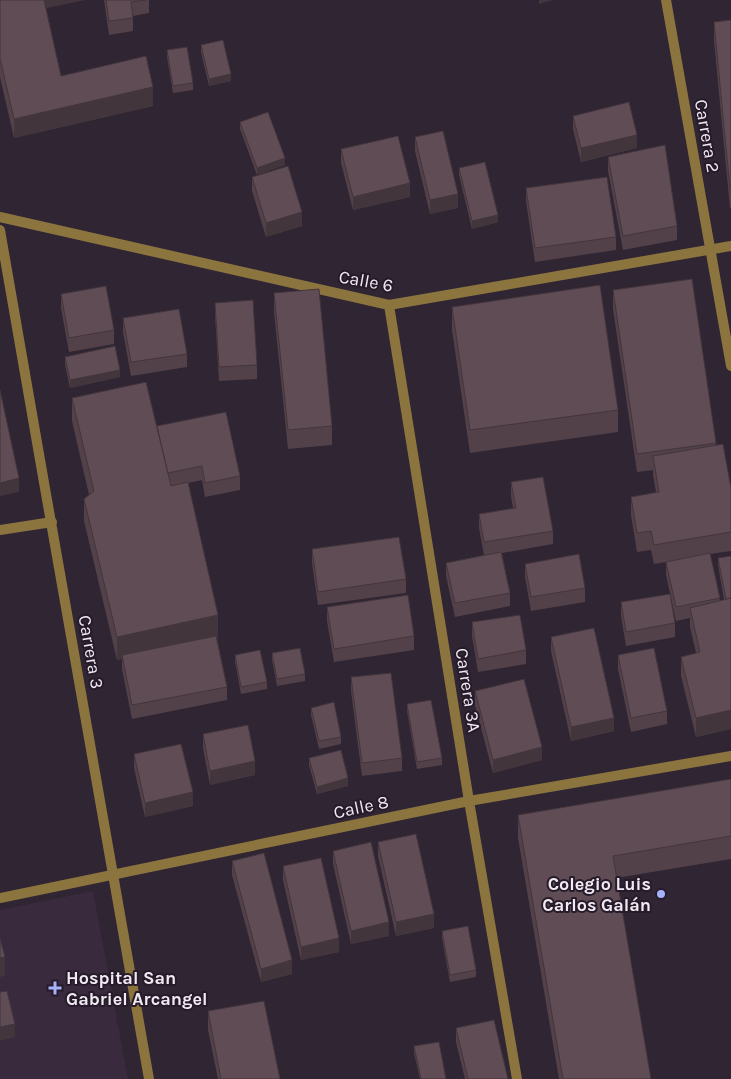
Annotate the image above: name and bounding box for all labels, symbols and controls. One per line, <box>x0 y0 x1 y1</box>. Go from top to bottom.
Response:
street label: Carrera 2 <box>690 97 724 175</box>
street label: Calle 6 <box>337 265 395 297</box>
street label: Carrera 3 <box>74 613 108 691</box>
street label: Carrera 3A <box>450 646 486 734</box>
street label: Calle 8 <box>332 790 390 824</box>
place label: Colegio Luis Carlos Galán <box>542 873 651 916</box>
marker: Colegio Luis Carlos Galán <box>655 888 667 900</box>
place label: Hospital San Gabriel Arcangel <box>66 967 207 1010</box>
marker: Hospital San Gabriel Arcangel <box>48 981 62 995</box>

